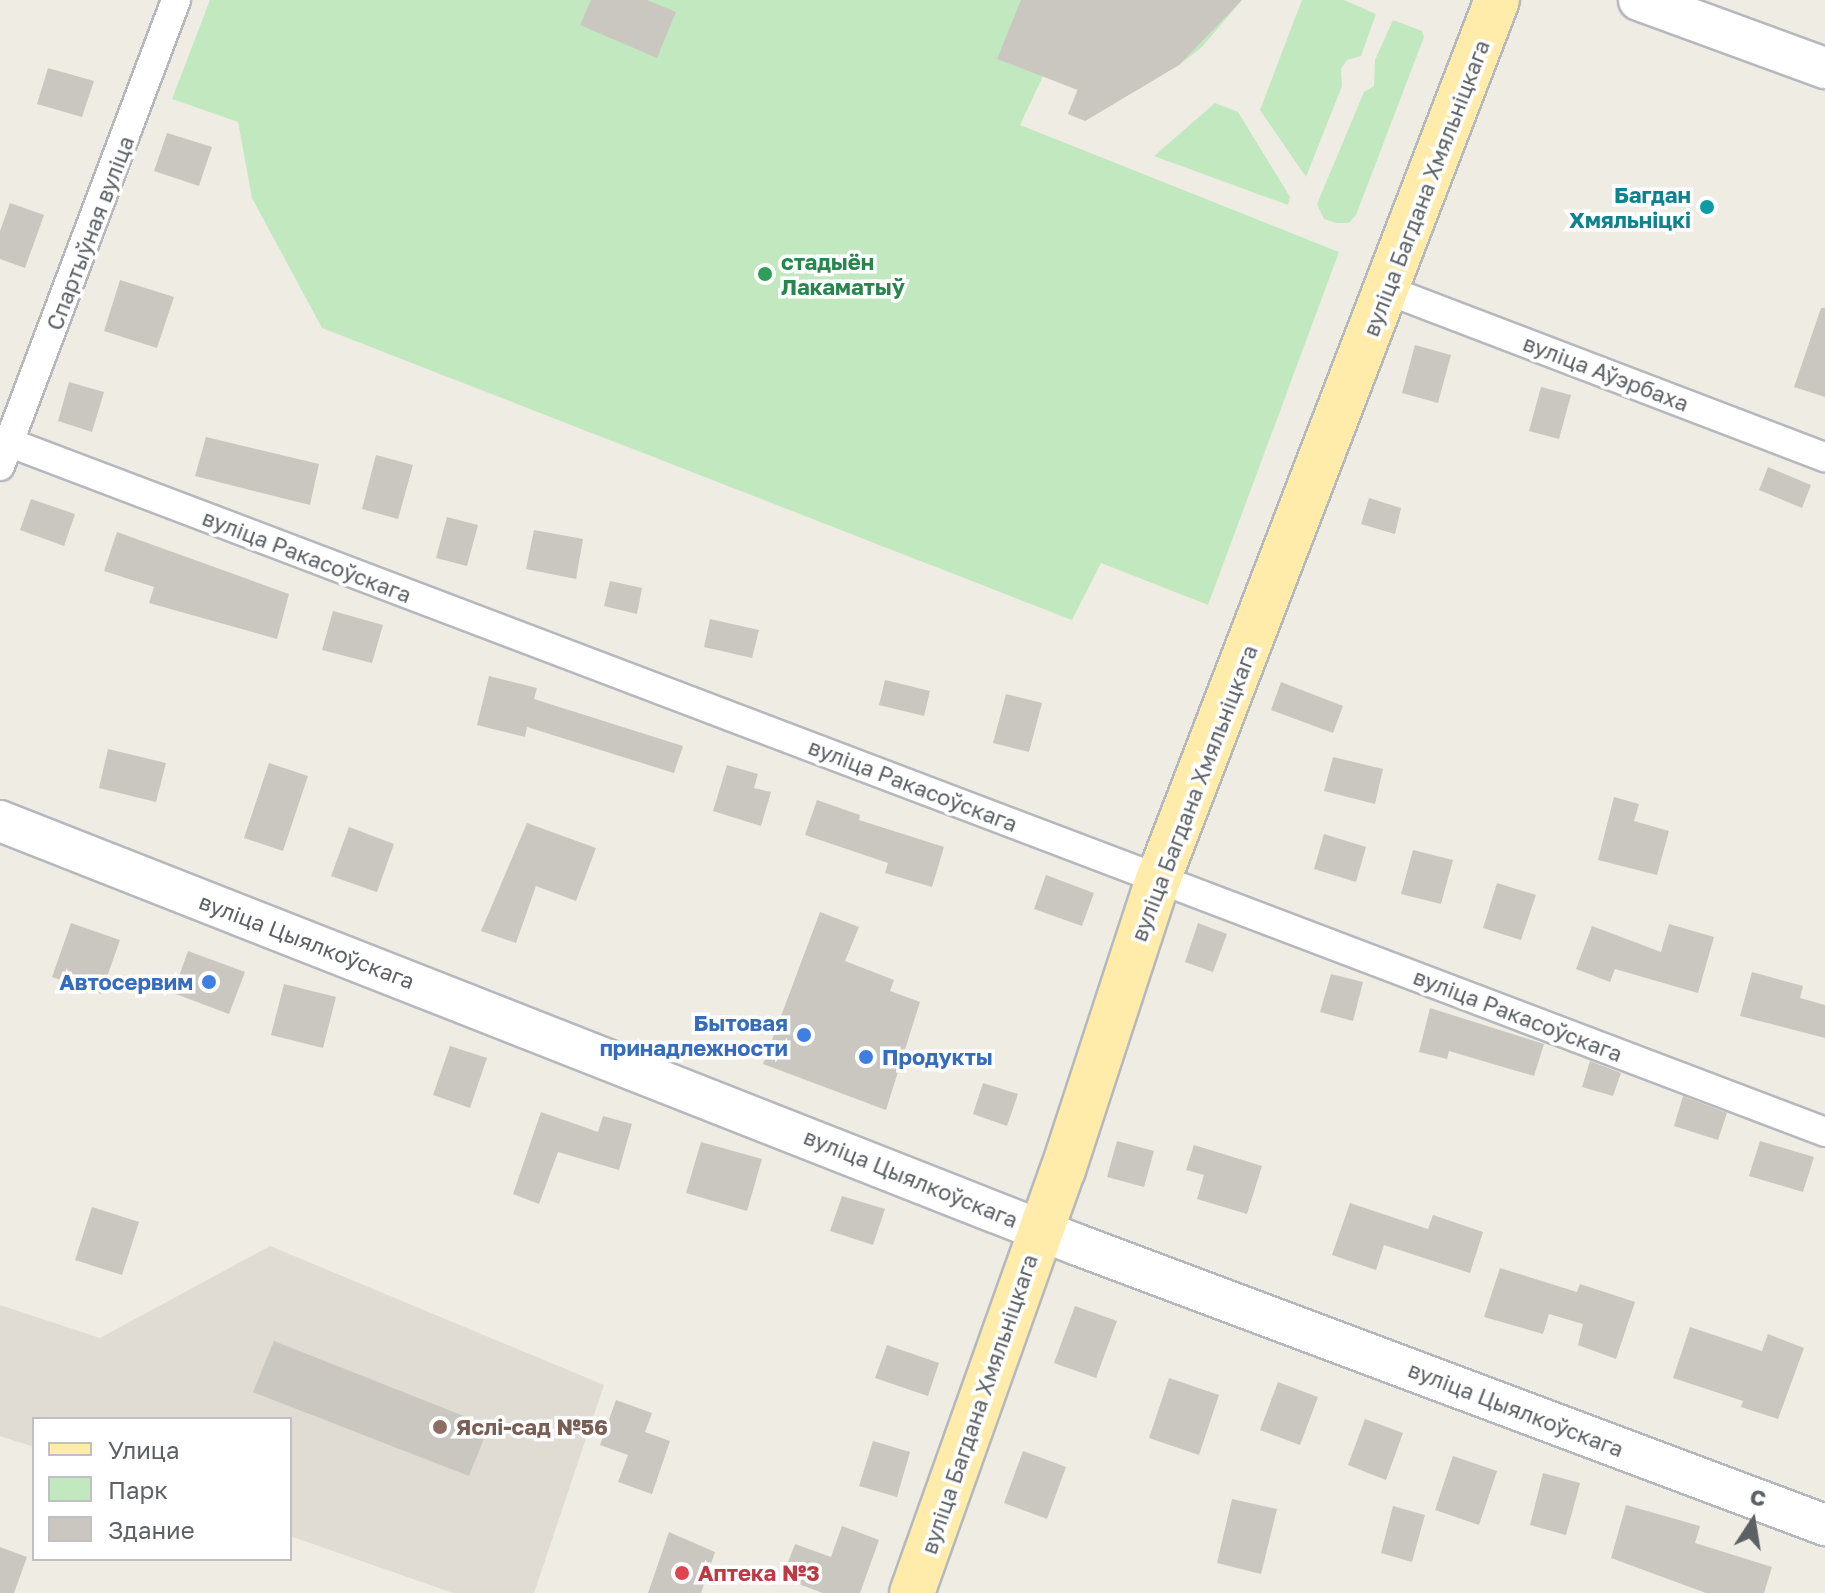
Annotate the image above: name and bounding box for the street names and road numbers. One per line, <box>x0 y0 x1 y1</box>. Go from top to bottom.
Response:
street label: вуліца Багдана Хмяльніцкага <box>1357 36 1495 340</box>
street label: Спартыўная вуліца <box>41 132 139 334</box>
street label: вуліца Аўэрбаха <box>1520 329 1692 417</box>
street label: вуліца Ракасоўскага <box>199 504 415 608</box>
street label: вуліца Багдана Хмяльніцкага <box>1125 641 1263 945</box>
street label: вуліца Ракасоўскага <box>805 733 1021 837</box>
street label: вуліца Цыялкоўскага <box>196 888 418 994</box>
street label: вуліца Ракасоўскага <box>1410 963 1626 1067</box>
street label: вуліца Цыялкоўскага <box>800 1123 1022 1233</box>
street label: вуліца Багдана Хмяльніцкага <box>915 1251 1043 1557</box>
street label: вуліца Цыялкоўскага <box>1405 1356 1627 1462</box>

